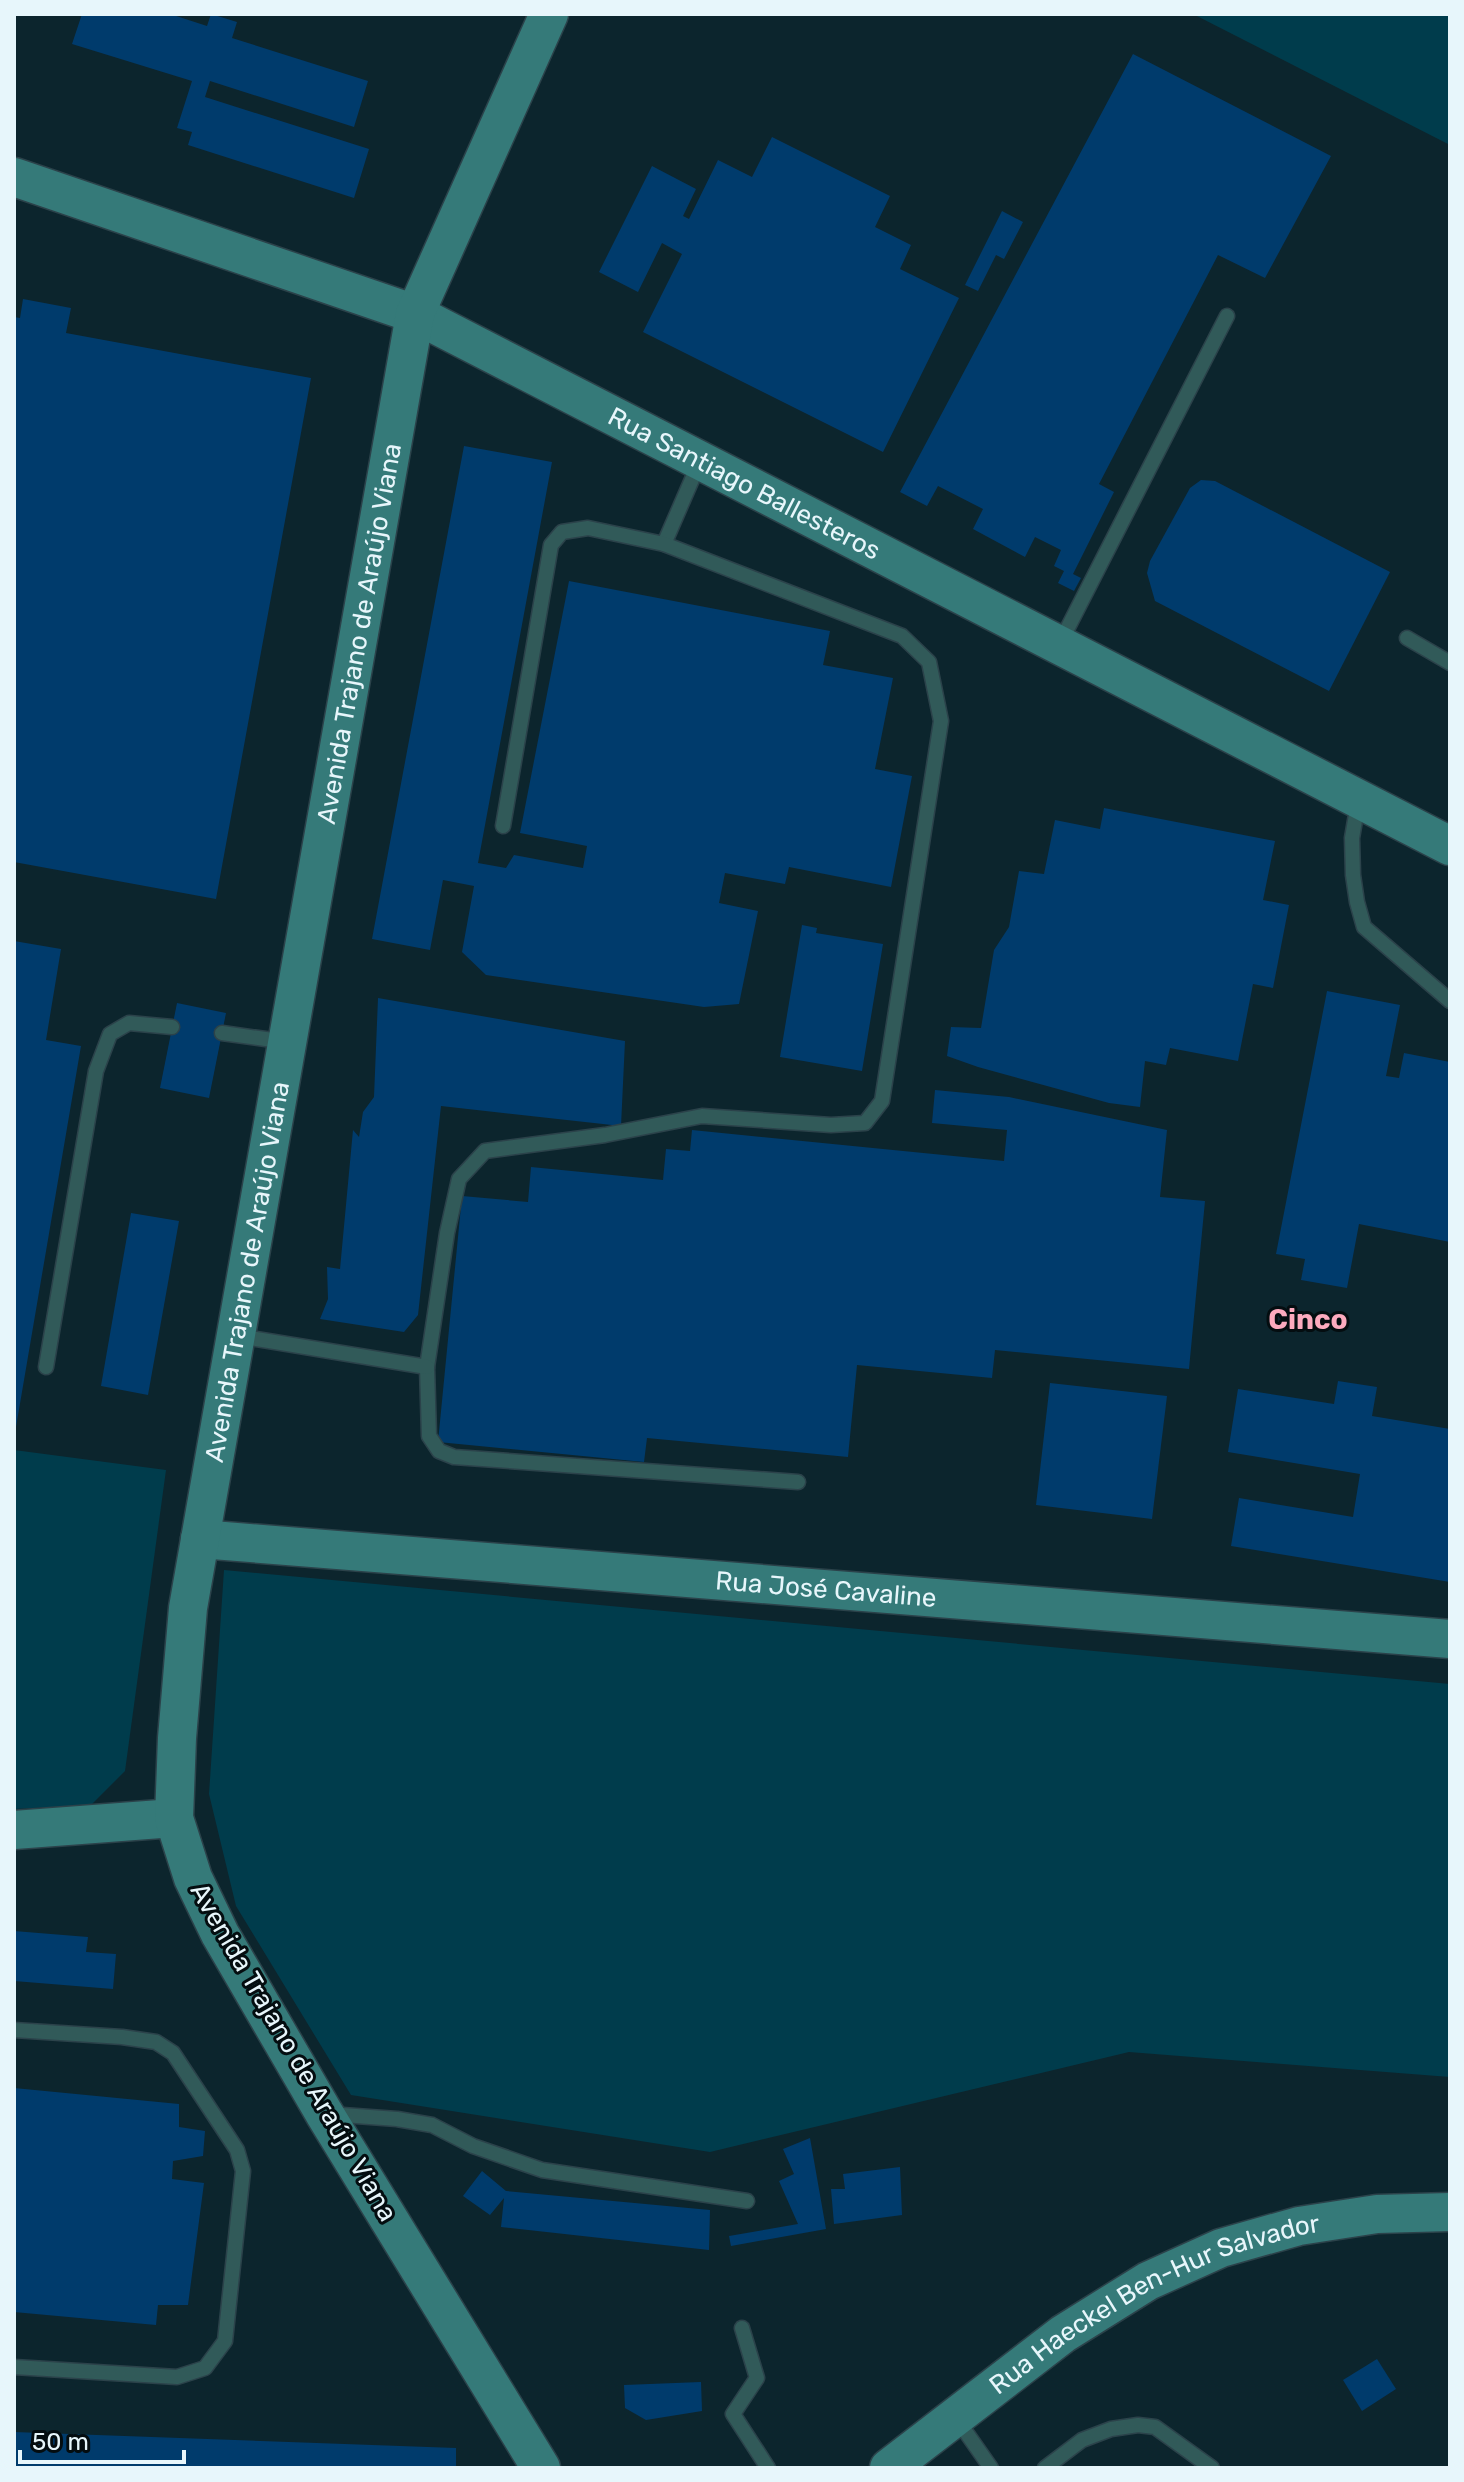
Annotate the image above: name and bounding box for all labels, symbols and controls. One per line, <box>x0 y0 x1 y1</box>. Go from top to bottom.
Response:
street label: Rua Santiago Ballesteros <box>603 401 885 567</box>
street label: Avenida Trajano de Araújo Viana <box>311 441 408 826</box>
street label: Avenida Trajano de Araújo Viana <box>199 1079 296 1465</box>
district label: Cinco <box>1268 1303 1348 1336</box>
street label: Rua José Cavaline <box>714 1565 938 1614</box>
street label: Avenida Trajano de Araújo Viana <box>184 1877 403 2227</box>
street label: Rua Haeckel Ben-Hur Salvador <box>983 2208 1322 2401</box>
scale bar <box>20 2414 184 2464</box>
text: 50 m <box>32 2428 89 2456</box>

